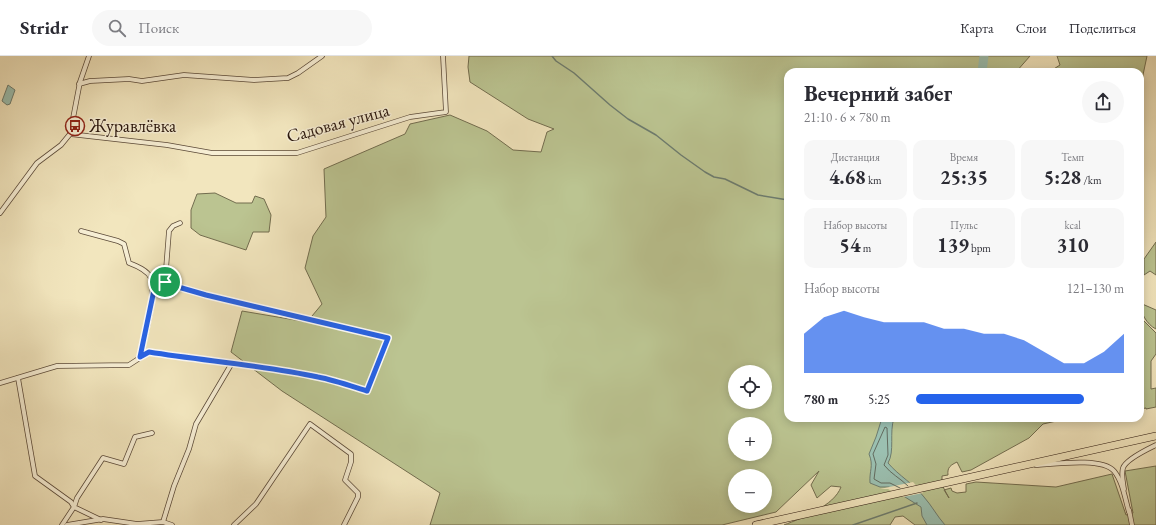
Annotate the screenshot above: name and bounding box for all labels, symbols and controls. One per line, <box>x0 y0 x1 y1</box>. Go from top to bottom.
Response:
search box <box>92 10 372 46</box>
text: Stridr <box>20 15 68 40</box>
icon: search <box>106 17 128 39</box>
text: Поиск <box>138 18 179 37</box>
text: Карта <box>960 19 994 37</box>
text: Слои <box>1016 19 1047 37</box>
text: Поделиться <box>1069 19 1136 37</box>
text: Вечерний забег <box>804 79 952 108</box>
button: share <box>1082 81 1124 123</box>
street label: Садовая улица <box>284 98 393 147</box>
text: 21:10 · 6 × 780 m <box>804 109 891 126</box>
place label: Журавлёвка <box>88 114 177 137</box>
bus stop icon: Журавлёвка <box>64 115 86 137</box>
text: Дистанция <box>831 150 880 164</box>
text: Время <box>950 150 978 164</box>
text: Темп <box>1061 150 1084 164</box>
text: 4.68 <box>829 164 866 190</box>
text: 25:35 <box>940 164 988 190</box>
text: 5:28 <box>1044 164 1081 190</box>
text: km <box>866 173 882 187</box>
text: /km <box>1081 173 1102 187</box>
text: Набор высоты <box>823 218 887 232</box>
text: Пульс <box>950 218 978 232</box>
text: kcal <box>1064 218 1081 232</box>
text: 54 <box>839 232 861 258</box>
text: 139 <box>937 232 969 258</box>
text: 310 <box>1057 232 1089 258</box>
text: m <box>861 241 871 255</box>
text: bpm <box>969 241 991 255</box>
pin <box>148 265 182 299</box>
icon: arrive <box>154 271 176 293</box>
text: Набор высоты <box>804 280 880 297</box>
text: 121–130 m <box>1067 280 1124 297</box>
map controls <box>728 365 772 513</box>
button: locate <box>728 365 772 409</box>
text: 780 m <box>804 391 838 408</box>
text: 5:25 <box>868 391 890 408</box>
button: + <box>728 417 772 461</box>
button: − <box>728 469 772 513</box>

